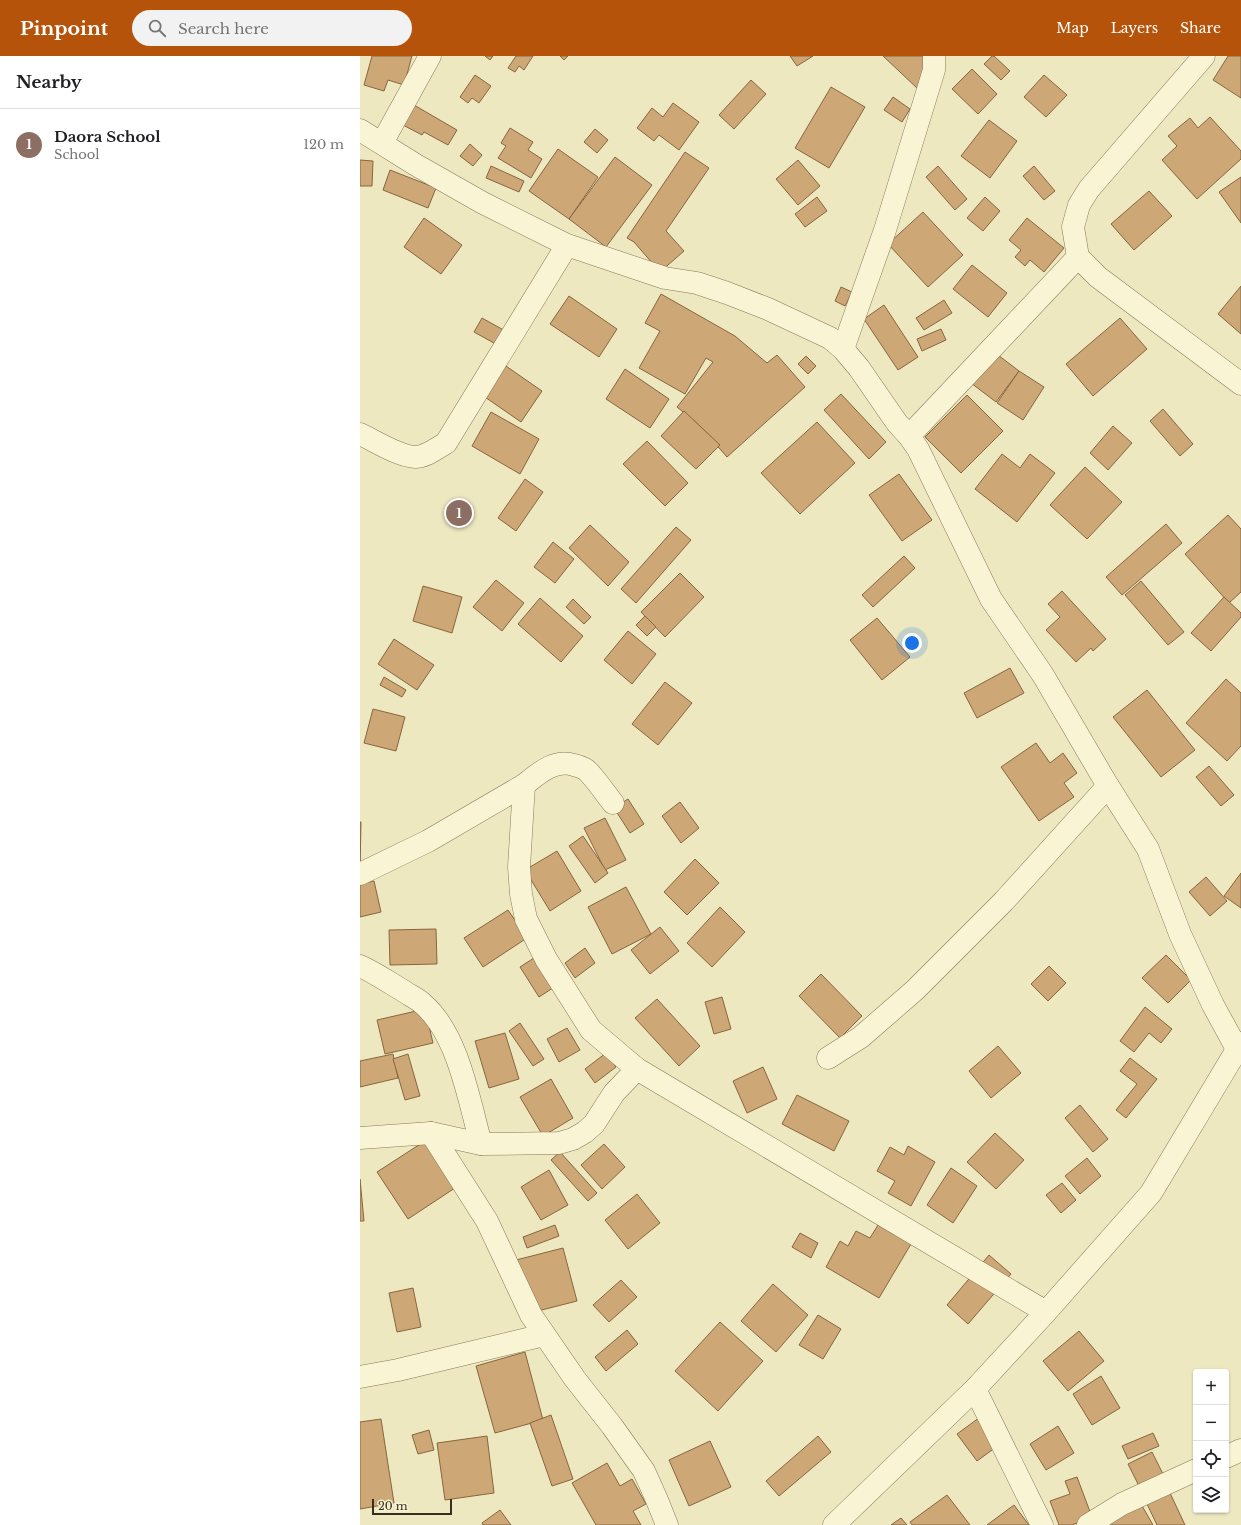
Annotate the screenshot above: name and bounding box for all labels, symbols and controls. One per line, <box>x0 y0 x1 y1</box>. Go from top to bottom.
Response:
search box <box>132 10 412 46</box>
text: Pinpoint <box>20 17 108 40</box>
icon: search <box>146 17 168 39</box>
text: Search here <box>178 19 269 38</box>
text: Map <box>1056 19 1089 37</box>
text: Layers <box>1111 19 1158 37</box>
text: Share <box>1180 19 1221 37</box>
text: Nearby <box>16 72 82 93</box>
text: Daora School <box>54 127 161 146</box>
text: 1 <box>26 136 32 153</box>
text: 120 m <box>303 136 344 153</box>
text: School <box>54 146 100 163</box>
pin: 1 <box>446 498 472 528</box>
your location <box>902 633 922 653</box>
map controls <box>1193 1369 1229 1513</box>
button: + <box>1193 1369 1229 1405</box>
button: − <box>1193 1405 1229 1441</box>
button: locate <box>1193 1441 1229 1477</box>
button: layers <box>1193 1477 1229 1513</box>
scale bar <box>372 1497 452 1516</box>
text: 20 m <box>378 1499 408 1513</box>

